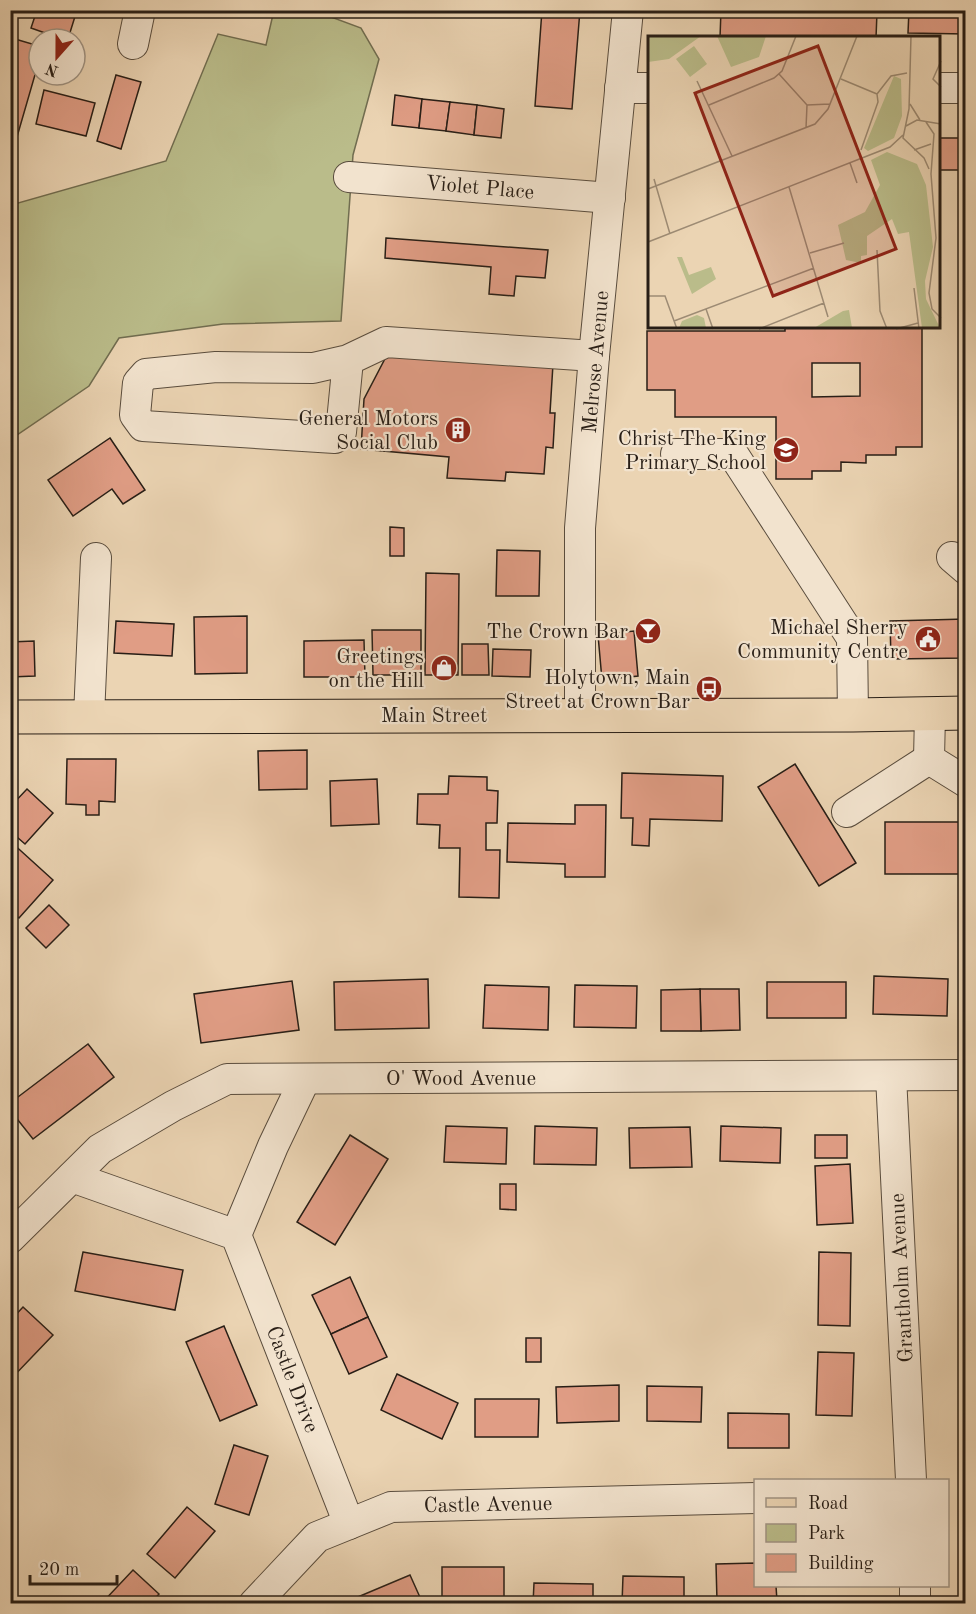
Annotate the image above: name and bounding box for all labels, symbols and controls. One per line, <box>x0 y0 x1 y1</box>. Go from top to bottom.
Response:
north arrow <box>27 27 87 87</box>
inset map <box>648 36 940 328</box>
text: N <box>43 59 61 79</box>
street label: Violet Place <box>425 173 535 204</box>
street label: Melrose Avenue <box>580 290 613 434</box>
place label: General Motors Social Club <box>298 409 438 454</box>
building icon: General Motors Social Club <box>443 415 473 445</box>
place label: Christ The King Primary School <box>618 429 767 474</box>
school or university icon: Christ The King Primary School <box>771 435 801 465</box>
bar icon: The Crown Bar <box>633 616 663 646</box>
place label: Michael Sherry Community Centre <box>737 618 908 663</box>
place label: The Crown Bar <box>486 622 628 643</box>
public building icon: Michael Sherry Community Centre <box>913 624 943 654</box>
place label: Greetings on the Hill <box>328 647 424 692</box>
shop icon: Greetings on the Hill <box>429 653 459 683</box>
place label: Holytown, Main Street at Crown Bar <box>505 668 690 713</box>
bus stop icon: Holytown, Main Street at Crown Bar <box>694 674 724 704</box>
street label: Main Street <box>381 706 487 727</box>
street label: O' Wood Avenue <box>386 1069 536 1090</box>
street label: Grantholm Avenue <box>888 1193 917 1363</box>
street label: Castle Drive <box>262 1323 322 1436</box>
legend <box>754 1479 949 1587</box>
street label: Castle Avenue <box>423 1494 553 1517</box>
text: Road <box>808 1495 848 1513</box>
text: Park <box>808 1525 845 1543</box>
scale bar <box>30 1548 117 1586</box>
text: Building <box>808 1555 874 1573</box>
text: 20 m <box>39 1561 79 1579</box>

